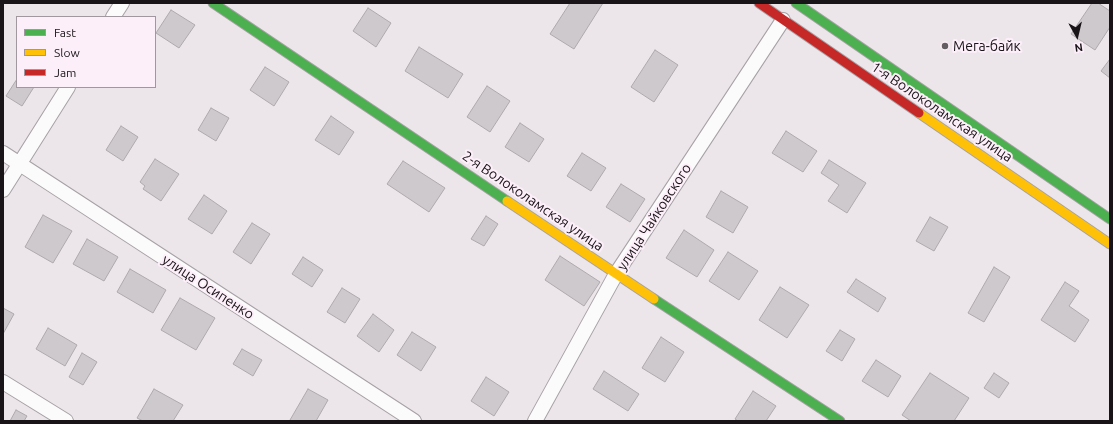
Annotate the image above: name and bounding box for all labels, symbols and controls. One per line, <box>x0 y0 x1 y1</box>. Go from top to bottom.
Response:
legend <box>16 16 156 88</box>
north arrow <box>1057 16 1097 56</box>
text: Fast <box>54 26 76 39</box>
place label: Мега-байк <box>953 38 1021 54</box>
marker: Мега-байк <box>940 41 950 51</box>
text: N <box>1074 41 1084 54</box>
text: Slow <box>54 46 80 59</box>
street label: 1-я Волоколамская улица <box>868 58 1016 166</box>
text: Jam <box>54 66 76 79</box>
street label: 2-я Волоколамская улица <box>459 147 607 255</box>
street label: улица Чайковского <box>613 160 695 274</box>
street label: улица Осипенко <box>159 251 257 323</box>

